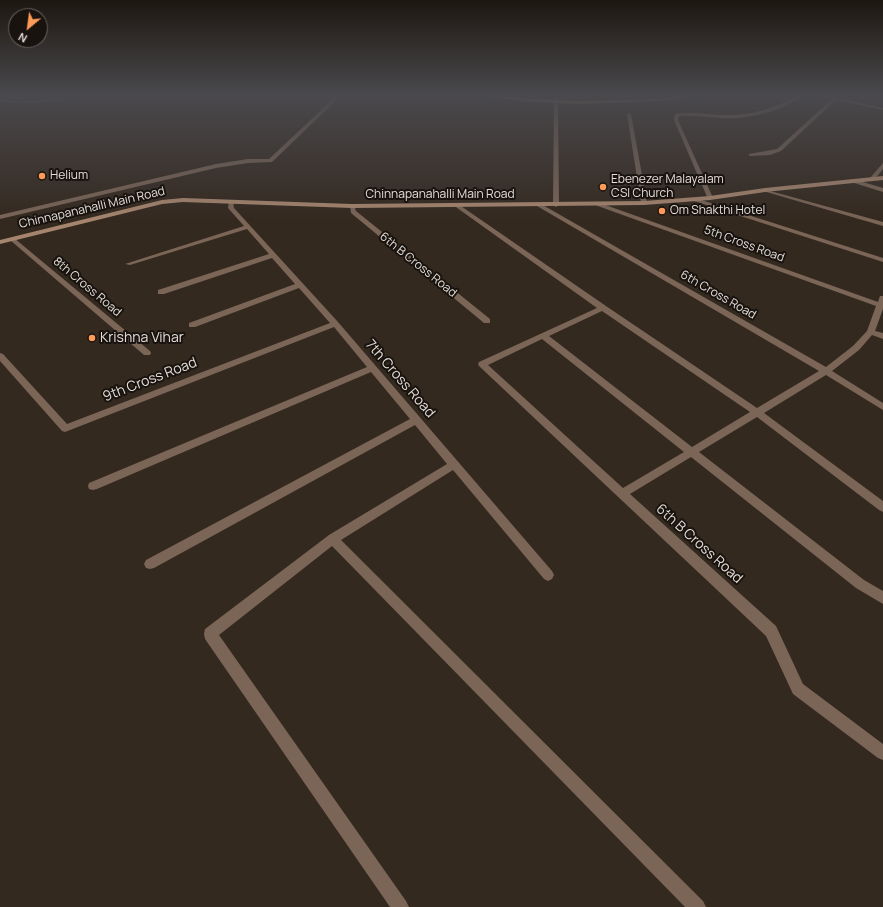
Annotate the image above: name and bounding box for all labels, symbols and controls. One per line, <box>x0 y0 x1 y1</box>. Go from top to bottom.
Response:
north arrow <box>8 8 48 48</box>
text: N <box>15 30 30 47</box>
place label: Helium <box>50 169 88 183</box>
marker: Helium <box>37 171 47 181</box>
place label: Ebenezer Malayalam CSI Church <box>611 173 724 201</box>
marker: Ebenezer Malayalam CSI Church <box>598 182 608 192</box>
street label: Chinnapanahalli Main Road <box>18 184 166 232</box>
street label: Chinnapanahalli Main Road <box>365 188 515 202</box>
place label: Om Shakthi Hotel <box>670 204 765 218</box>
marker: Om Shakthi Hotel <box>657 206 667 216</box>
street label: 5th Cross Road <box>702 223 786 265</box>
street label: 6th B Cross Road <box>377 230 459 300</box>
street label: 8th Cross Road <box>50 254 124 320</box>
street label: 6th Cross Road <box>678 268 758 322</box>
place label: Krishna Vihar <box>100 330 184 346</box>
marker: Krishna Vihar <box>87 333 97 343</box>
street label: 7th Cross Road <box>362 337 438 421</box>
street label: 9th Cross Road <box>101 354 199 406</box>
street label: 6th B Cross Road <box>652 501 746 587</box>

